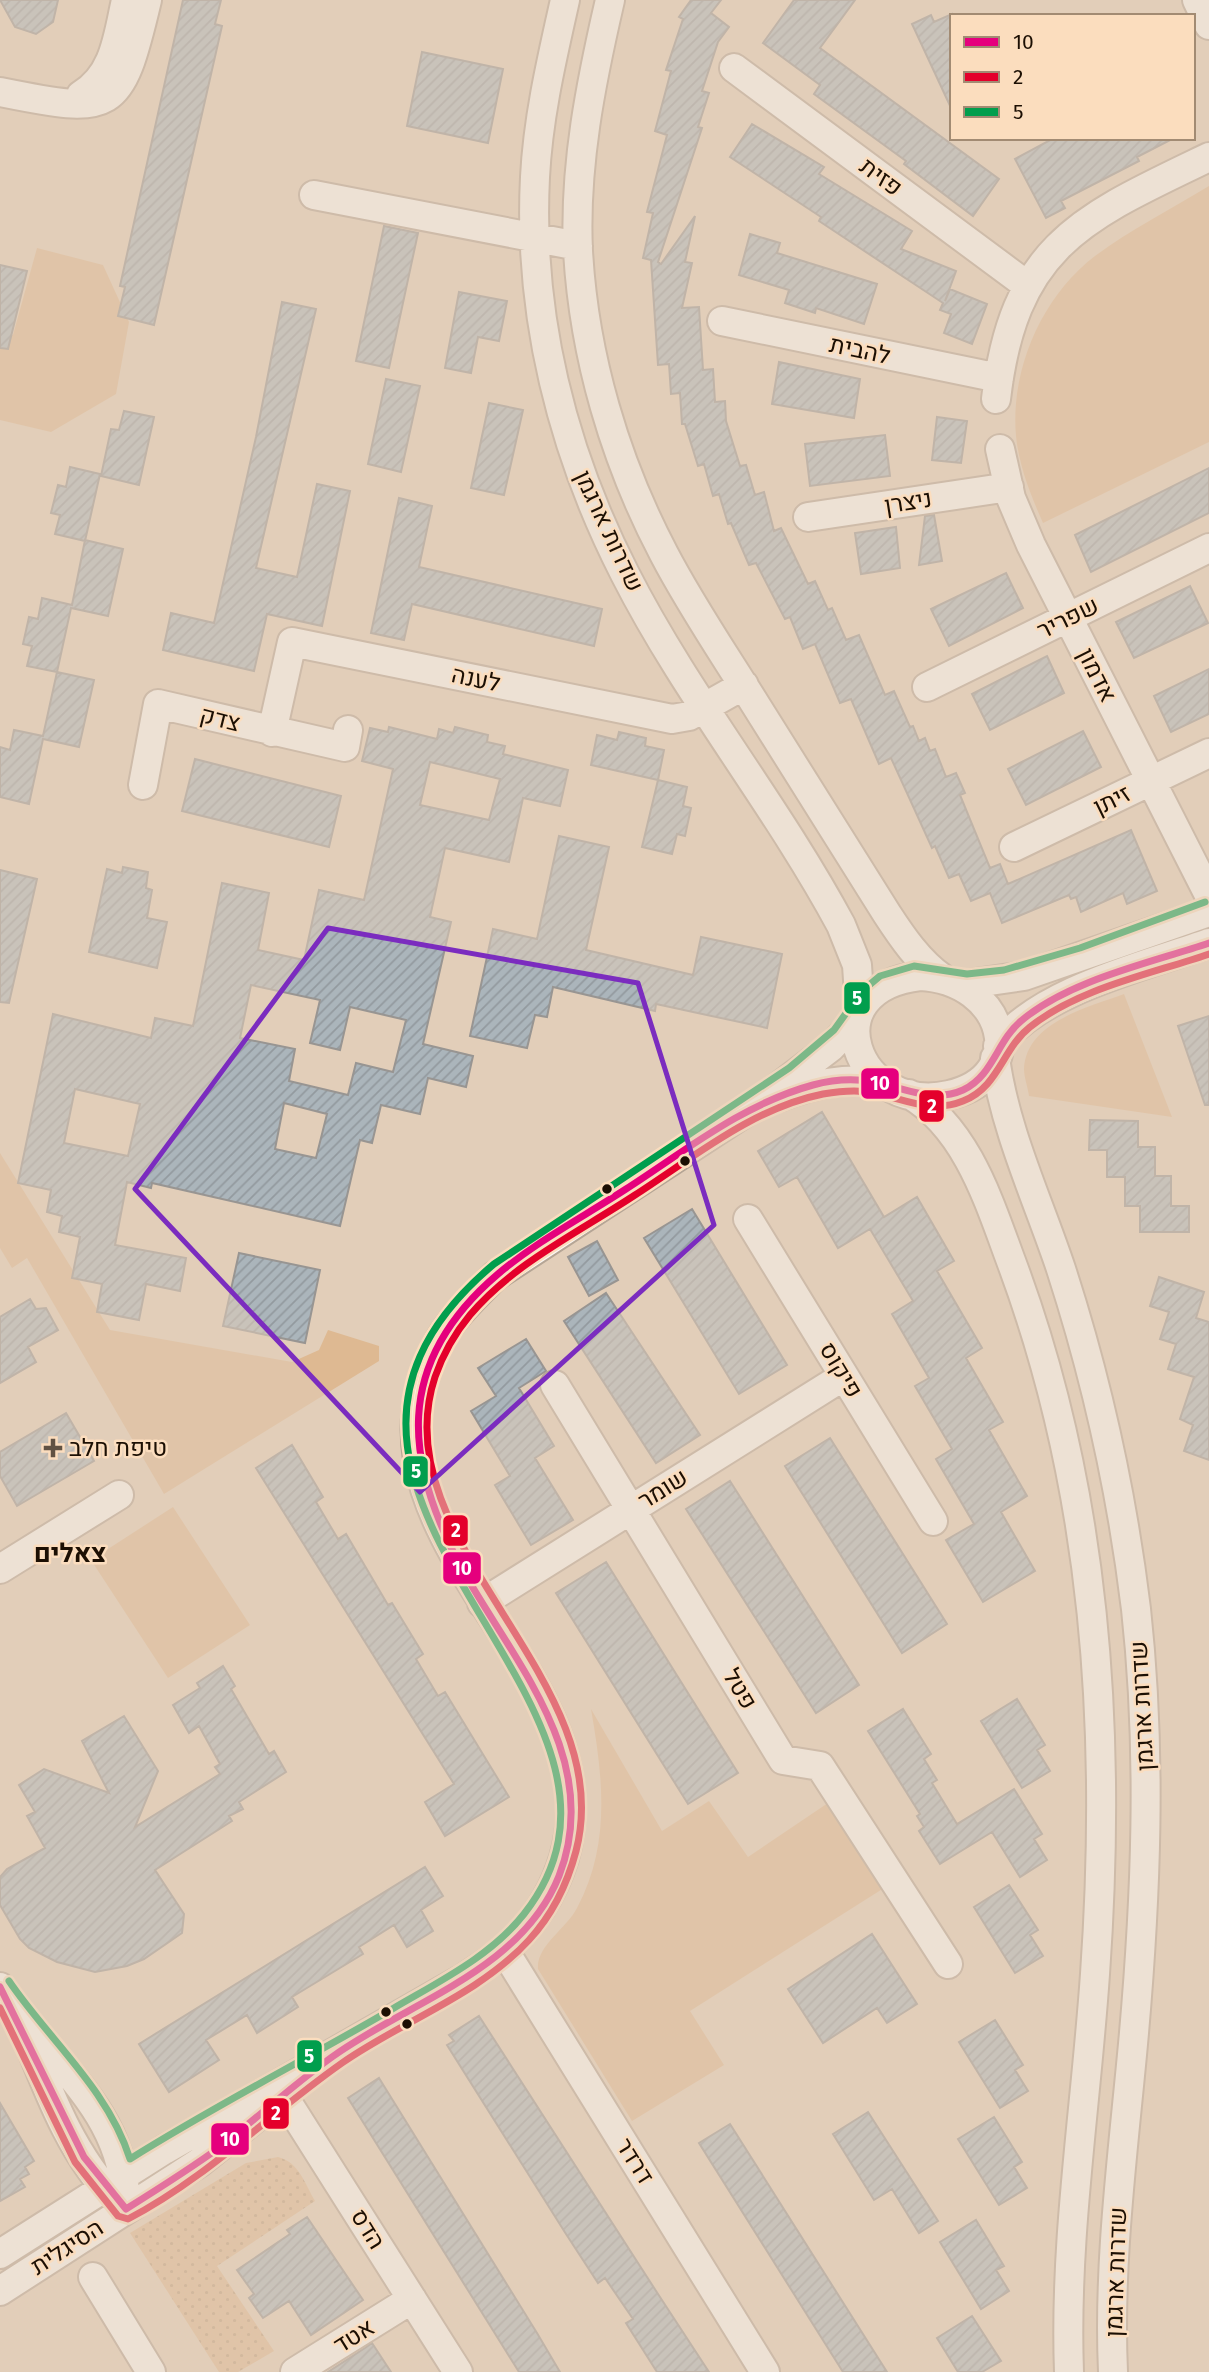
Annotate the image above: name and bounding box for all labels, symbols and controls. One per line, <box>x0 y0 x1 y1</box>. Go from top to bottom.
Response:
legend <box>950 14 1195 140</box>
text: 10 <box>1013 29 1034 55</box>
text: 2 <box>1013 64 1023 90</box>
text: 5 <box>1013 99 1024 125</box>
street label: פזית <box>854 152 908 202</box>
street label: להבית <box>827 330 893 370</box>
street label: שדרות ארגמן <box>569 466 649 596</box>
street label: ניצרן <box>882 484 934 520</box>
street label: שפריר <box>1033 591 1103 645</box>
street label: אדמון <box>1072 643 1122 707</box>
street label: לענה <box>449 660 503 698</box>
street label: צדק <box>197 701 243 737</box>
street label: זיתן <box>1089 779 1135 821</box>
line badge: 5 <box>843 981 871 1015</box>
text: 5 <box>852 987 862 1010</box>
line badge: 10 <box>860 1067 900 1100</box>
text: 10 <box>870 1072 890 1095</box>
line badge: 2 <box>918 1089 945 1123</box>
text: 2 <box>927 1095 937 1118</box>
unlabelled marker <box>678 1154 692 1168</box>
unlabelled marker <box>600 1182 614 1196</box>
street label: פיקוס <box>814 1337 868 1403</box>
place label: טיפת חלב <box>69 1434 167 1462</box>
marker: טיפת חלב <box>43 1438 63 1458</box>
line badge: 5 <box>402 1455 429 1488</box>
text: 5 <box>411 1460 421 1483</box>
street label: שומר <box>633 1463 693 1515</box>
line badge: 2 <box>442 1514 469 1547</box>
text: 2 <box>451 1519 461 1542</box>
district label: צאלים <box>34 1538 106 1569</box>
line badge: 10 <box>442 1551 482 1585</box>
text: 10 <box>452 1557 472 1580</box>
street label: שדרות ארגמן <box>1125 1640 1159 1772</box>
street label: פטל <box>717 1664 763 1714</box>
unlabelled marker <box>379 2005 393 2019</box>
unlabelled marker <box>400 2017 414 2031</box>
line badge: 5 <box>296 2039 323 2073</box>
text: 5 <box>304 2045 314 2068</box>
line badge: 2 <box>262 2097 290 2130</box>
text: 2 <box>271 2102 281 2125</box>
line badge: 10 <box>210 2122 250 2156</box>
text: 10 <box>220 2128 240 2151</box>
street label: דרדר <box>610 2133 660 2189</box>
street label: הדס <box>345 2204 391 2254</box>
street label: שדרות ארגמן <box>1100 2206 1132 2338</box>
street label: הסיגלית <box>26 2213 108 2281</box>
street label: אטד <box>328 2313 380 2359</box>

